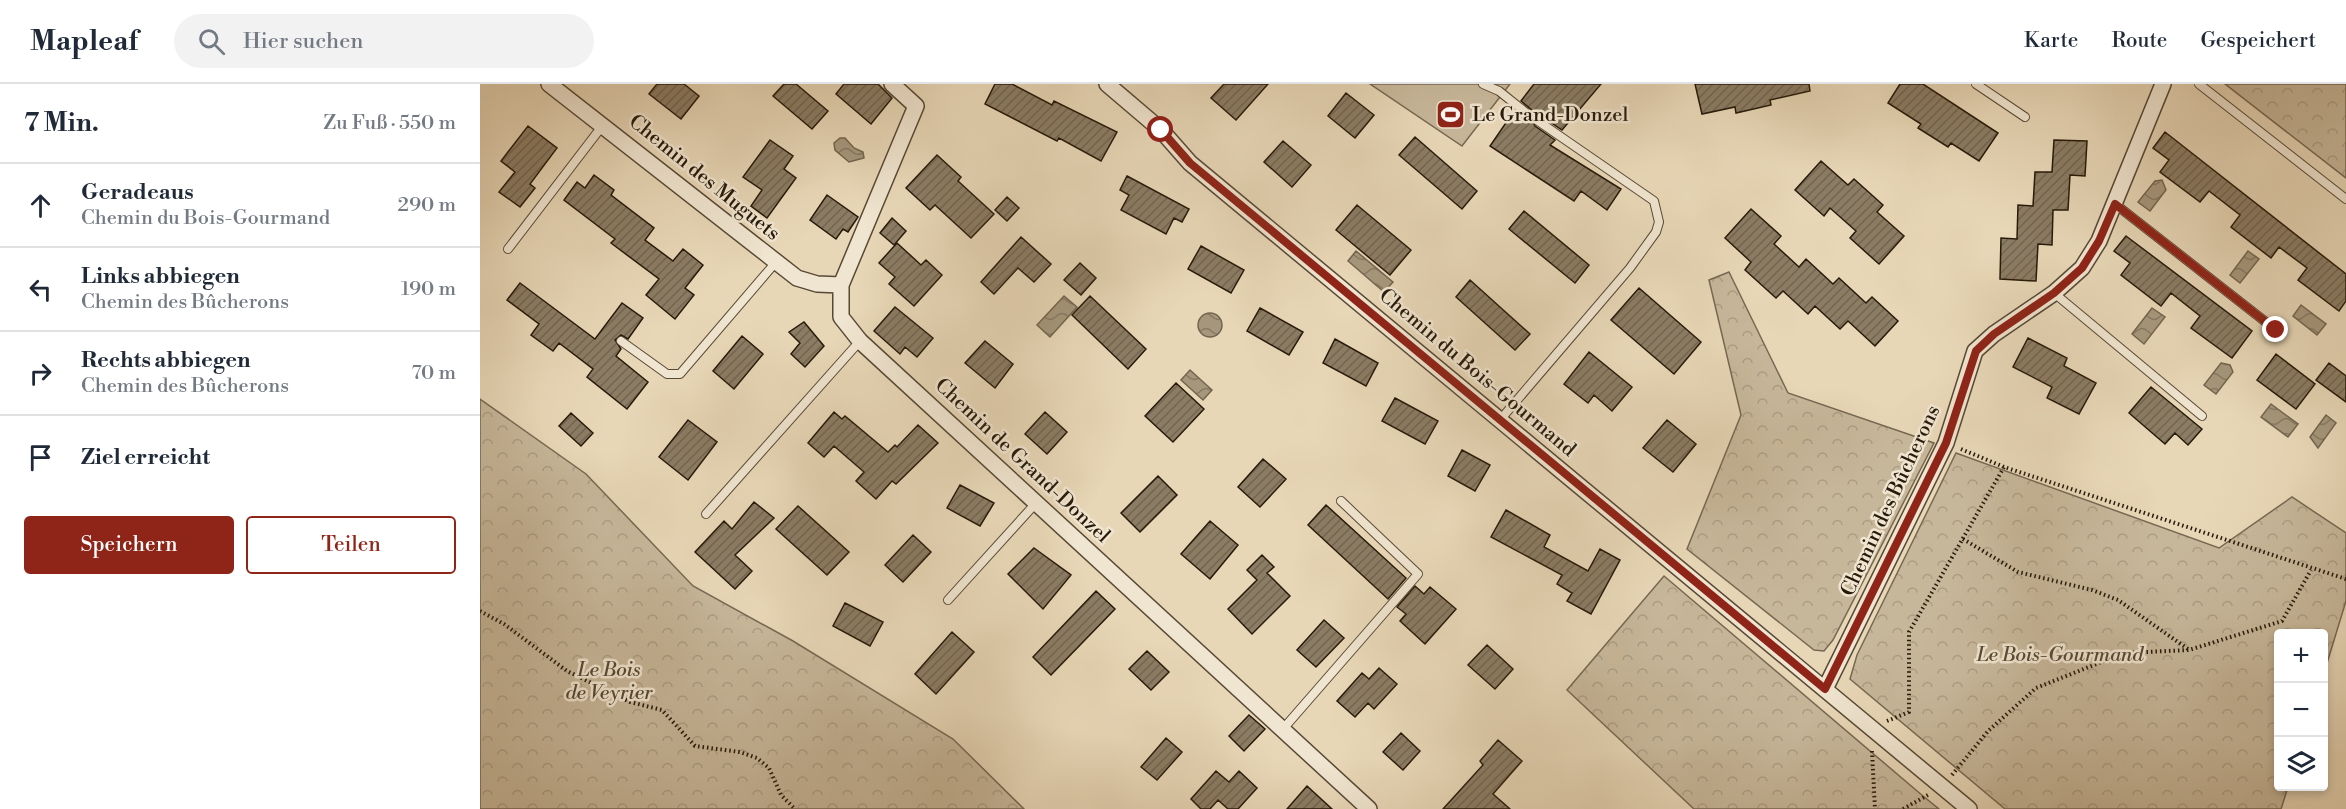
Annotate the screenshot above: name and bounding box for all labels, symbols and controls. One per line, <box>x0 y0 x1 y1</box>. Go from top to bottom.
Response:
search box <box>174 14 594 68</box>
text: Mapleaf <box>30 24 138 59</box>
icon: search <box>195 25 228 58</box>
text: Hier suchen <box>243 28 363 55</box>
text: Karte <box>2024 28 2078 54</box>
text: Route <box>2111 28 2167 54</box>
text: Gespeichert <box>2200 28 2316 54</box>
sports icon: Le Grand-Donzel <box>1435 99 1467 131</box>
place label: Le Grand-Donzel <box>1472 103 1628 128</box>
text: 7 Min. <box>24 107 99 139</box>
street label: Chemin des Muguets <box>623 109 785 247</box>
text: Zu Fuß · 550 m <box>323 111 456 136</box>
route start <box>1147 116 1173 142</box>
text: Geradeaus <box>81 179 194 206</box>
icon: ahead <box>24 189 57 222</box>
text: 290 m <box>398 193 456 218</box>
text: Chemin du Bois-Gourmand <box>81 206 330 231</box>
text: Links abbiegen <box>81 263 240 290</box>
icon: left <box>24 273 57 306</box>
text: 190 m <box>401 277 456 302</box>
street label: Chemin du Bois-Gourmand <box>1374 283 1581 463</box>
text: Chemin des Bûcherons <box>81 290 289 315</box>
route end <box>2262 316 2288 342</box>
text: Rechts abbiegen <box>81 347 251 374</box>
icon: right <box>24 357 57 390</box>
text: 70 m <box>412 361 456 386</box>
street label: Chemin de Grand-Donzel <box>929 373 1115 549</box>
text: Chemin des Bûcherons <box>81 374 289 399</box>
street label: Chemin des Bûcherons <box>1836 401 1946 601</box>
icon: arrive <box>24 441 57 474</box>
text: Ziel erreicht <box>81 444 210 471</box>
button: Speichern <box>24 516 234 574</box>
button: Teilen <box>246 516 456 574</box>
map controls <box>2274 629 2328 791</box>
button: + <box>2274 629 2328 683</box>
park label: Le Bois-Gourmand <box>1976 643 2144 668</box>
park label: Le Bois de Veyrier <box>565 658 653 706</box>
button: − <box>2274 683 2328 737</box>
button: layers <box>2274 737 2328 791</box>

